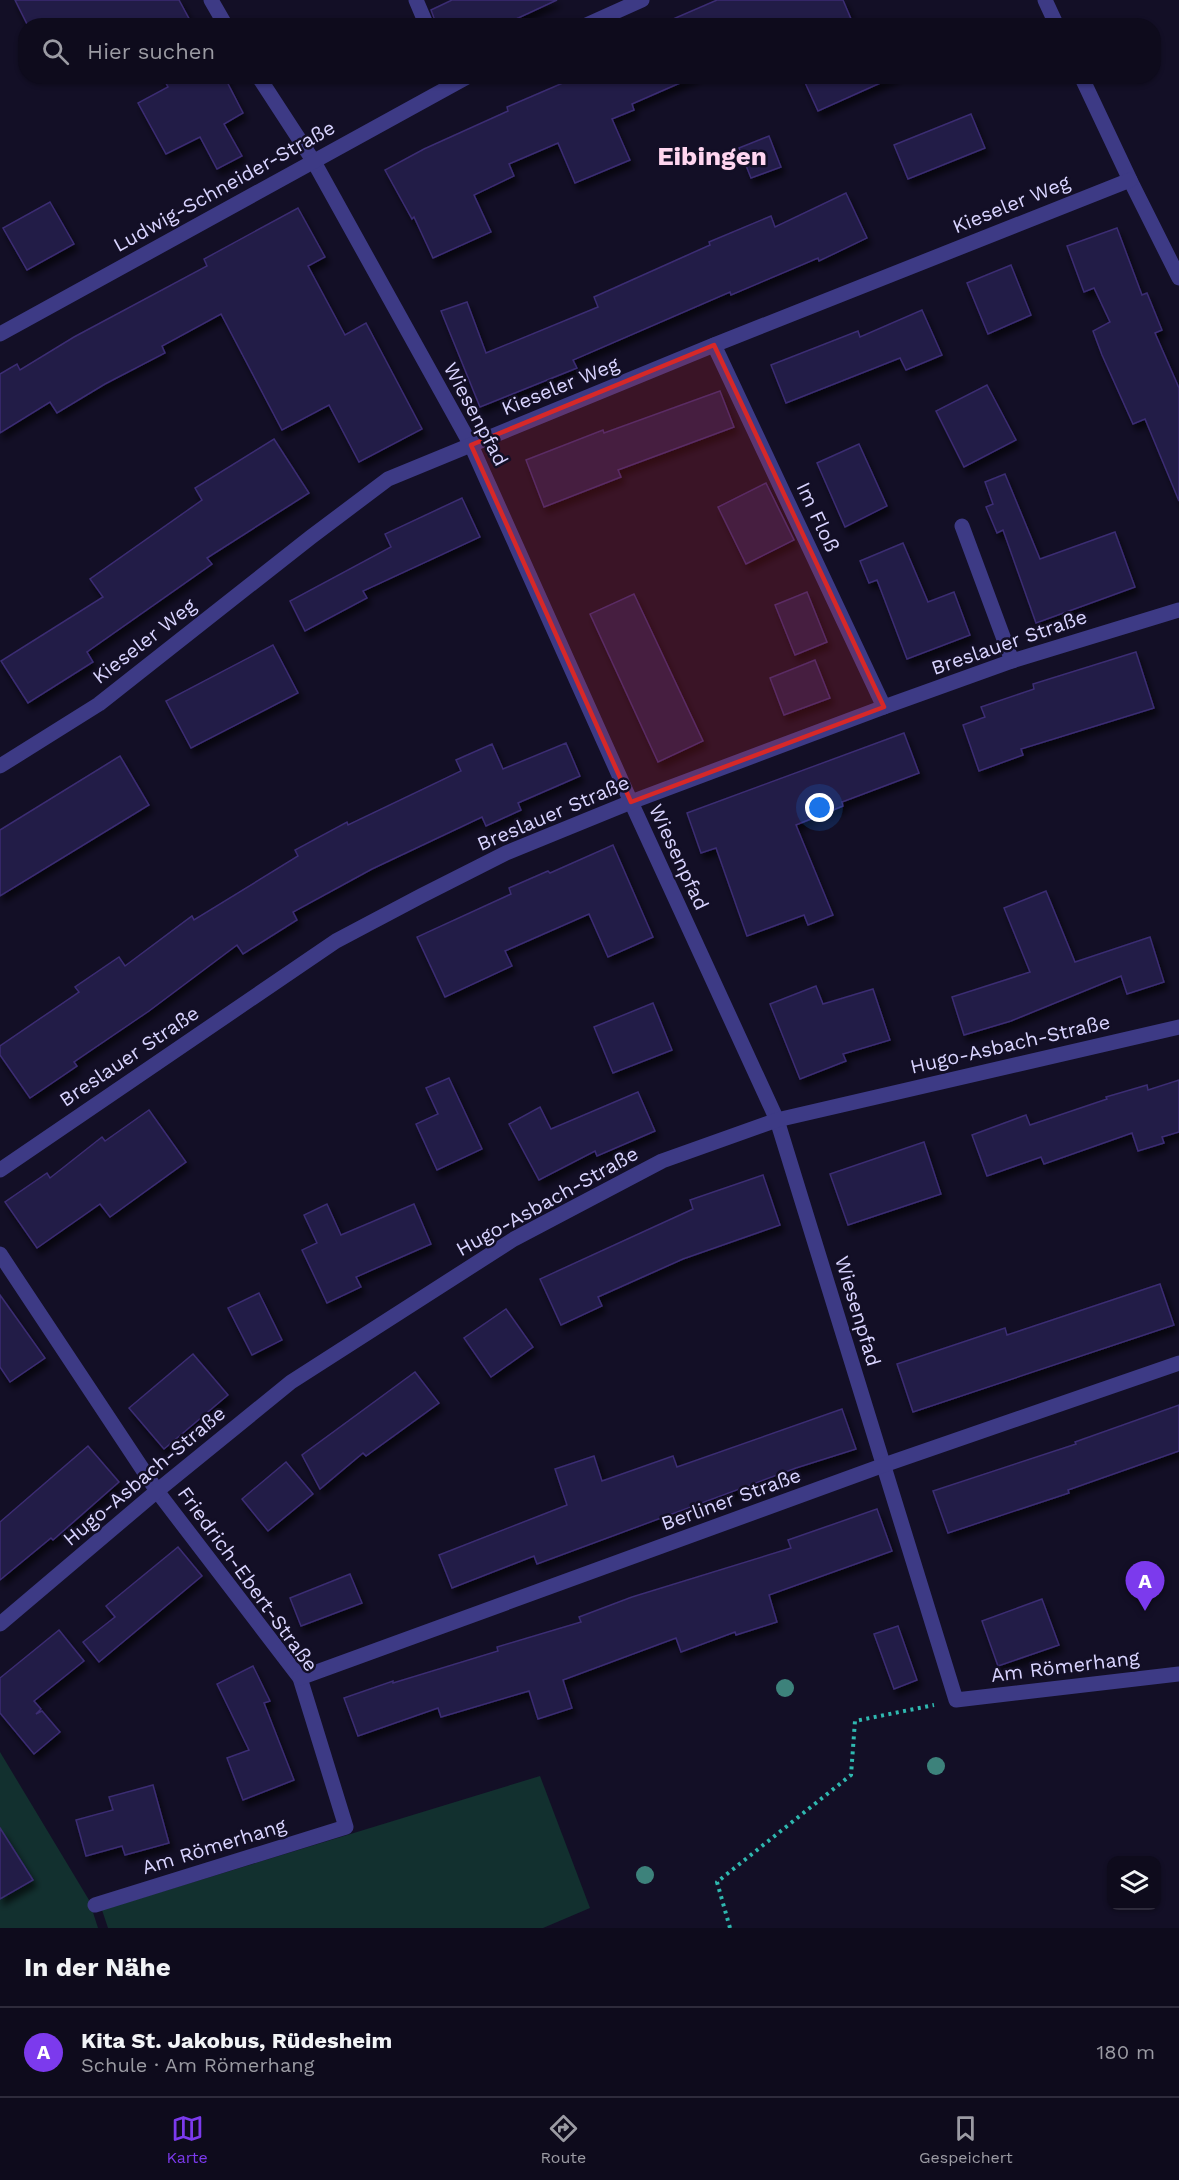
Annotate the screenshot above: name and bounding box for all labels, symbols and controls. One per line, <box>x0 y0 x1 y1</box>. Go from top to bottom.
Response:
search box <box>18 18 1161 84</box>
icon: search <box>39 35 72 68</box>
text: Hier suchen <box>87 39 215 64</box>
street label: Ludwig-Schneider-Straße <box>109 115 339 257</box>
district label: Eibingen <box>657 141 767 171</box>
street label: Kieseler Weg <box>949 169 1074 238</box>
street label: Kieseler Weg <box>498 351 623 420</box>
street label: Wiesenpfad <box>439 358 513 470</box>
street label: Im Floß <box>791 478 845 556</box>
street label: Kieseler Weg <box>88 593 201 689</box>
street label: Breslauer Straße <box>928 604 1090 680</box>
street label: Breslauer Straße <box>473 770 633 856</box>
your location <box>805 793 834 822</box>
street label: Wiesenpfad <box>644 800 714 914</box>
street label: Breslauer Straße <box>55 1000 203 1112</box>
street label: Hugo-Asbach-Straße <box>908 1009 1112 1079</box>
street label: Hugo-Asbach-Straße <box>452 1141 642 1261</box>
street label: Wiesenpfad <box>830 1253 886 1369</box>
street label: Hugo-Asbach-Straße <box>58 1401 230 1551</box>
street label: Berliner Straße <box>658 1463 804 1535</box>
street label: Friedrich-Ebert-Straße <box>173 1482 323 1676</box>
pin: A <box>1126 1562 1164 1611</box>
street label: Am Römerhang <box>989 1645 1141 1687</box>
street label: Am Römerhang <box>139 1813 289 1879</box>
map controls <box>1107 1856 1161 1910</box>
button: layers <box>1107 1856 1161 1910</box>
text: In der Nähe <box>24 1952 171 1982</box>
text: Kita St. Jakobus, Rüdesheim <box>81 2028 392 2053</box>
text: A <box>37 2040 50 2064</box>
text: 180 m <box>1097 2040 1155 2064</box>
text: Schule · Am Römerhang <box>81 2053 314 2077</box>
tab: Karte <box>166 2112 208 2167</box>
tab: Route <box>540 2112 586 2167</box>
tab: Gespeichert <box>919 2112 1013 2167</box>

